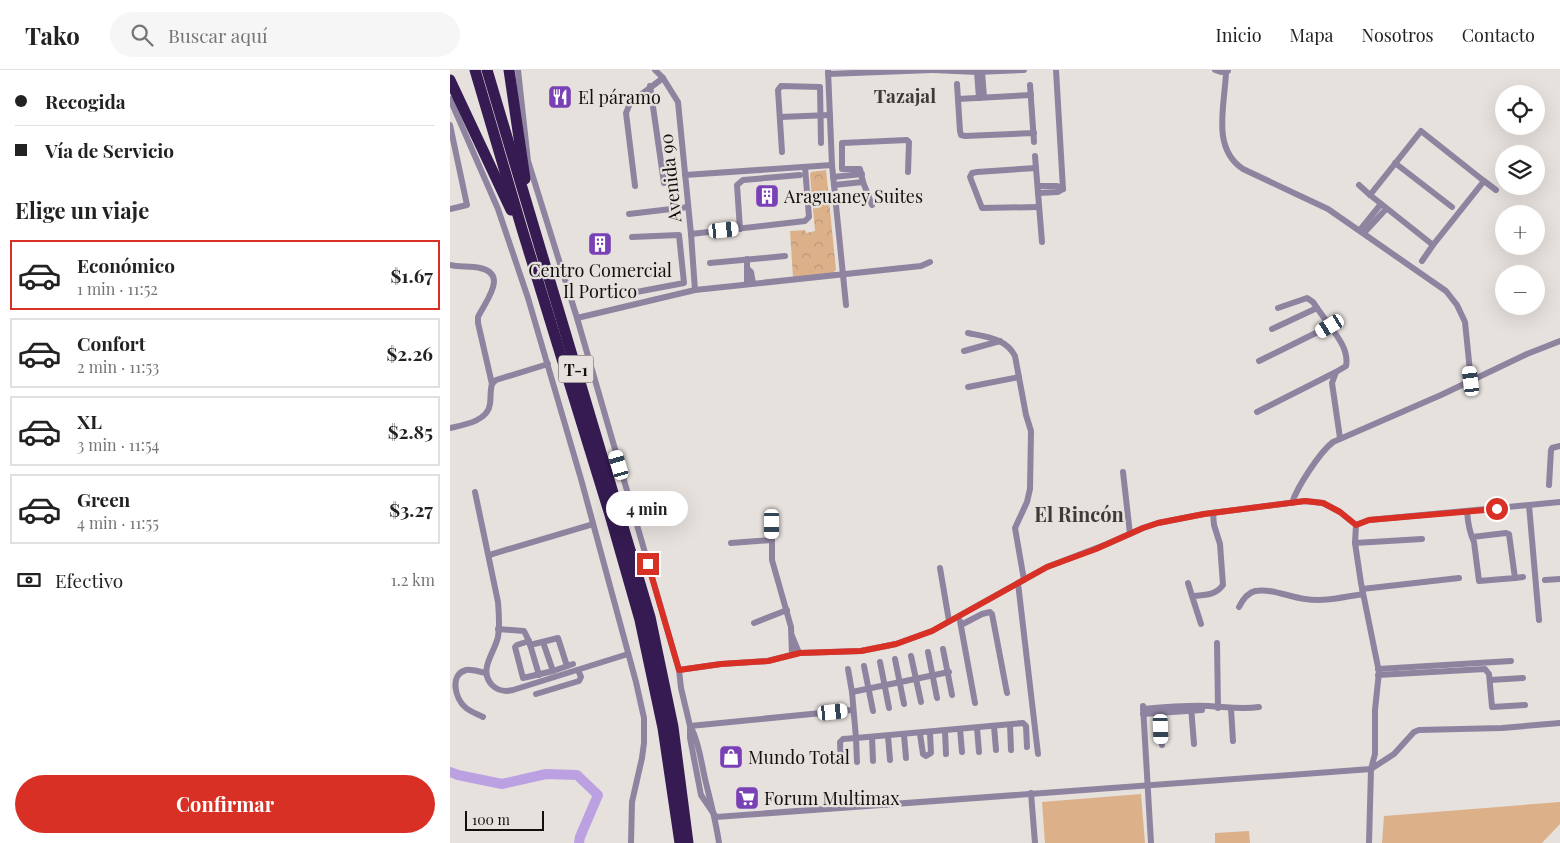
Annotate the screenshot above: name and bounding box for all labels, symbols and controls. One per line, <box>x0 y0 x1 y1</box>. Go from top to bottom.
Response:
search box <box>110 12 460 57</box>
text: Tako <box>25 19 80 51</box>
icon: search <box>128 21 156 49</box>
text: Buscar aquí <box>168 22 268 48</box>
text: Inicio <box>1216 23 1262 47</box>
text: Mapa <box>1290 23 1334 47</box>
text: Nosotros <box>1362 23 1434 47</box>
text: Contacto <box>1462 23 1535 47</box>
district label: Tazajal <box>874 82 936 108</box>
restaurant icon: El páramo <box>547 84 573 110</box>
place label: El páramo <box>578 85 661 109</box>
map controls <box>1495 85 1545 315</box>
button: locate <box>1495 85 1545 135</box>
text: Recogida <box>45 88 126 114</box>
street label: Avenida 90 <box>653 133 687 224</box>
text: Vía de Servicio <box>45 137 174 163</box>
button: layers <box>1495 145 1545 195</box>
building icon: Araguaney Suites <box>754 183 780 209</box>
place label: Araguaney Suites <box>783 184 923 208</box>
text: Elige un viaje <box>15 195 149 225</box>
button: + <box>1495 205 1545 255</box>
car <box>708 221 739 239</box>
building icon: Centro Comercial Il Portico <box>587 231 613 257</box>
text: Económico <box>77 252 175 278</box>
icon: car <box>17 253 62 298</box>
place label: Centro Comercial Il Portico <box>528 258 672 303</box>
text: $1.67 <box>390 262 433 288</box>
button: − <box>1495 265 1545 315</box>
text: 1 min · 11:52 <box>77 278 158 299</box>
car <box>1313 312 1346 340</box>
text: Confort <box>77 330 145 356</box>
icon: car <box>17 331 62 376</box>
text: $2.26 <box>386 340 433 366</box>
text: 2 min · 11:53 <box>77 356 159 377</box>
road number: T-1 <box>558 356 594 382</box>
car <box>1461 365 1480 397</box>
text: XL <box>77 408 102 434</box>
icon: car <box>17 409 62 454</box>
text: $2.85 <box>388 418 433 444</box>
text: 3 min · 11:54 <box>77 434 159 455</box>
car <box>607 449 630 481</box>
text: Green <box>77 486 130 512</box>
icon: car <box>17 487 62 532</box>
callout: 4 min <box>607 492 689 526</box>
text: $3.27 <box>389 496 433 522</box>
text: 4 min <box>626 498 668 519</box>
route start <box>1486 498 1508 520</box>
district label: El Rincón <box>1034 500 1124 527</box>
car <box>764 509 779 539</box>
text: 4 min · 11:55 <box>77 512 159 533</box>
route end <box>637 553 659 575</box>
icon: cash <box>15 566 43 594</box>
text: Efectivo <box>55 567 123 593</box>
text: 1.2 km <box>391 569 435 590</box>
car <box>817 703 848 721</box>
car <box>1152 714 1169 744</box>
shop icon: Mundo Total <box>718 744 744 770</box>
place label: Mundo Total <box>748 745 850 769</box>
button: Confirmar <box>15 775 435 833</box>
supermarket icon: Forum Multimax <box>734 785 760 811</box>
place label: Forum Multimax <box>764 786 900 810</box>
scale bar <box>465 808 544 831</box>
text: 100 m <box>472 810 510 829</box>

